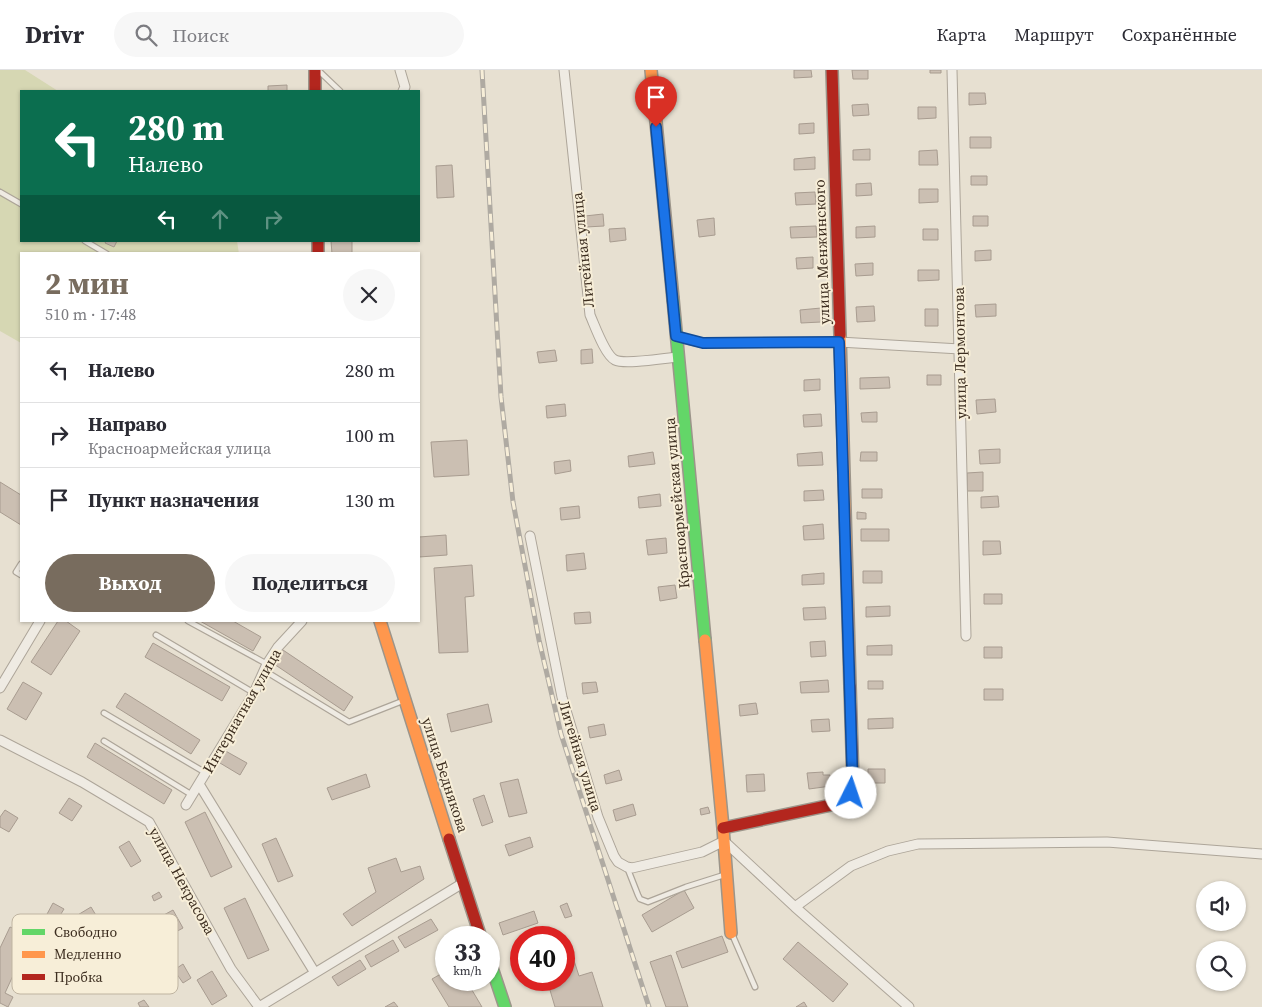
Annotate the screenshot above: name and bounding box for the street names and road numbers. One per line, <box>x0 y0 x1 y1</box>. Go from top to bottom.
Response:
street label: улица Менжинского <box>808 179 835 325</box>
street label: Литейная улица <box>566 191 599 309</box>
street label: улица Лермонтова <box>948 286 971 419</box>
street label: Красноармейская улица <box>659 416 694 589</box>
street label: Интернатная улица <box>197 644 286 777</box>
street label: Литейная улица <box>553 697 608 815</box>
street label: улица Беднякова <box>417 715 474 835</box>
street label: улица Некрасова <box>144 823 221 939</box>

